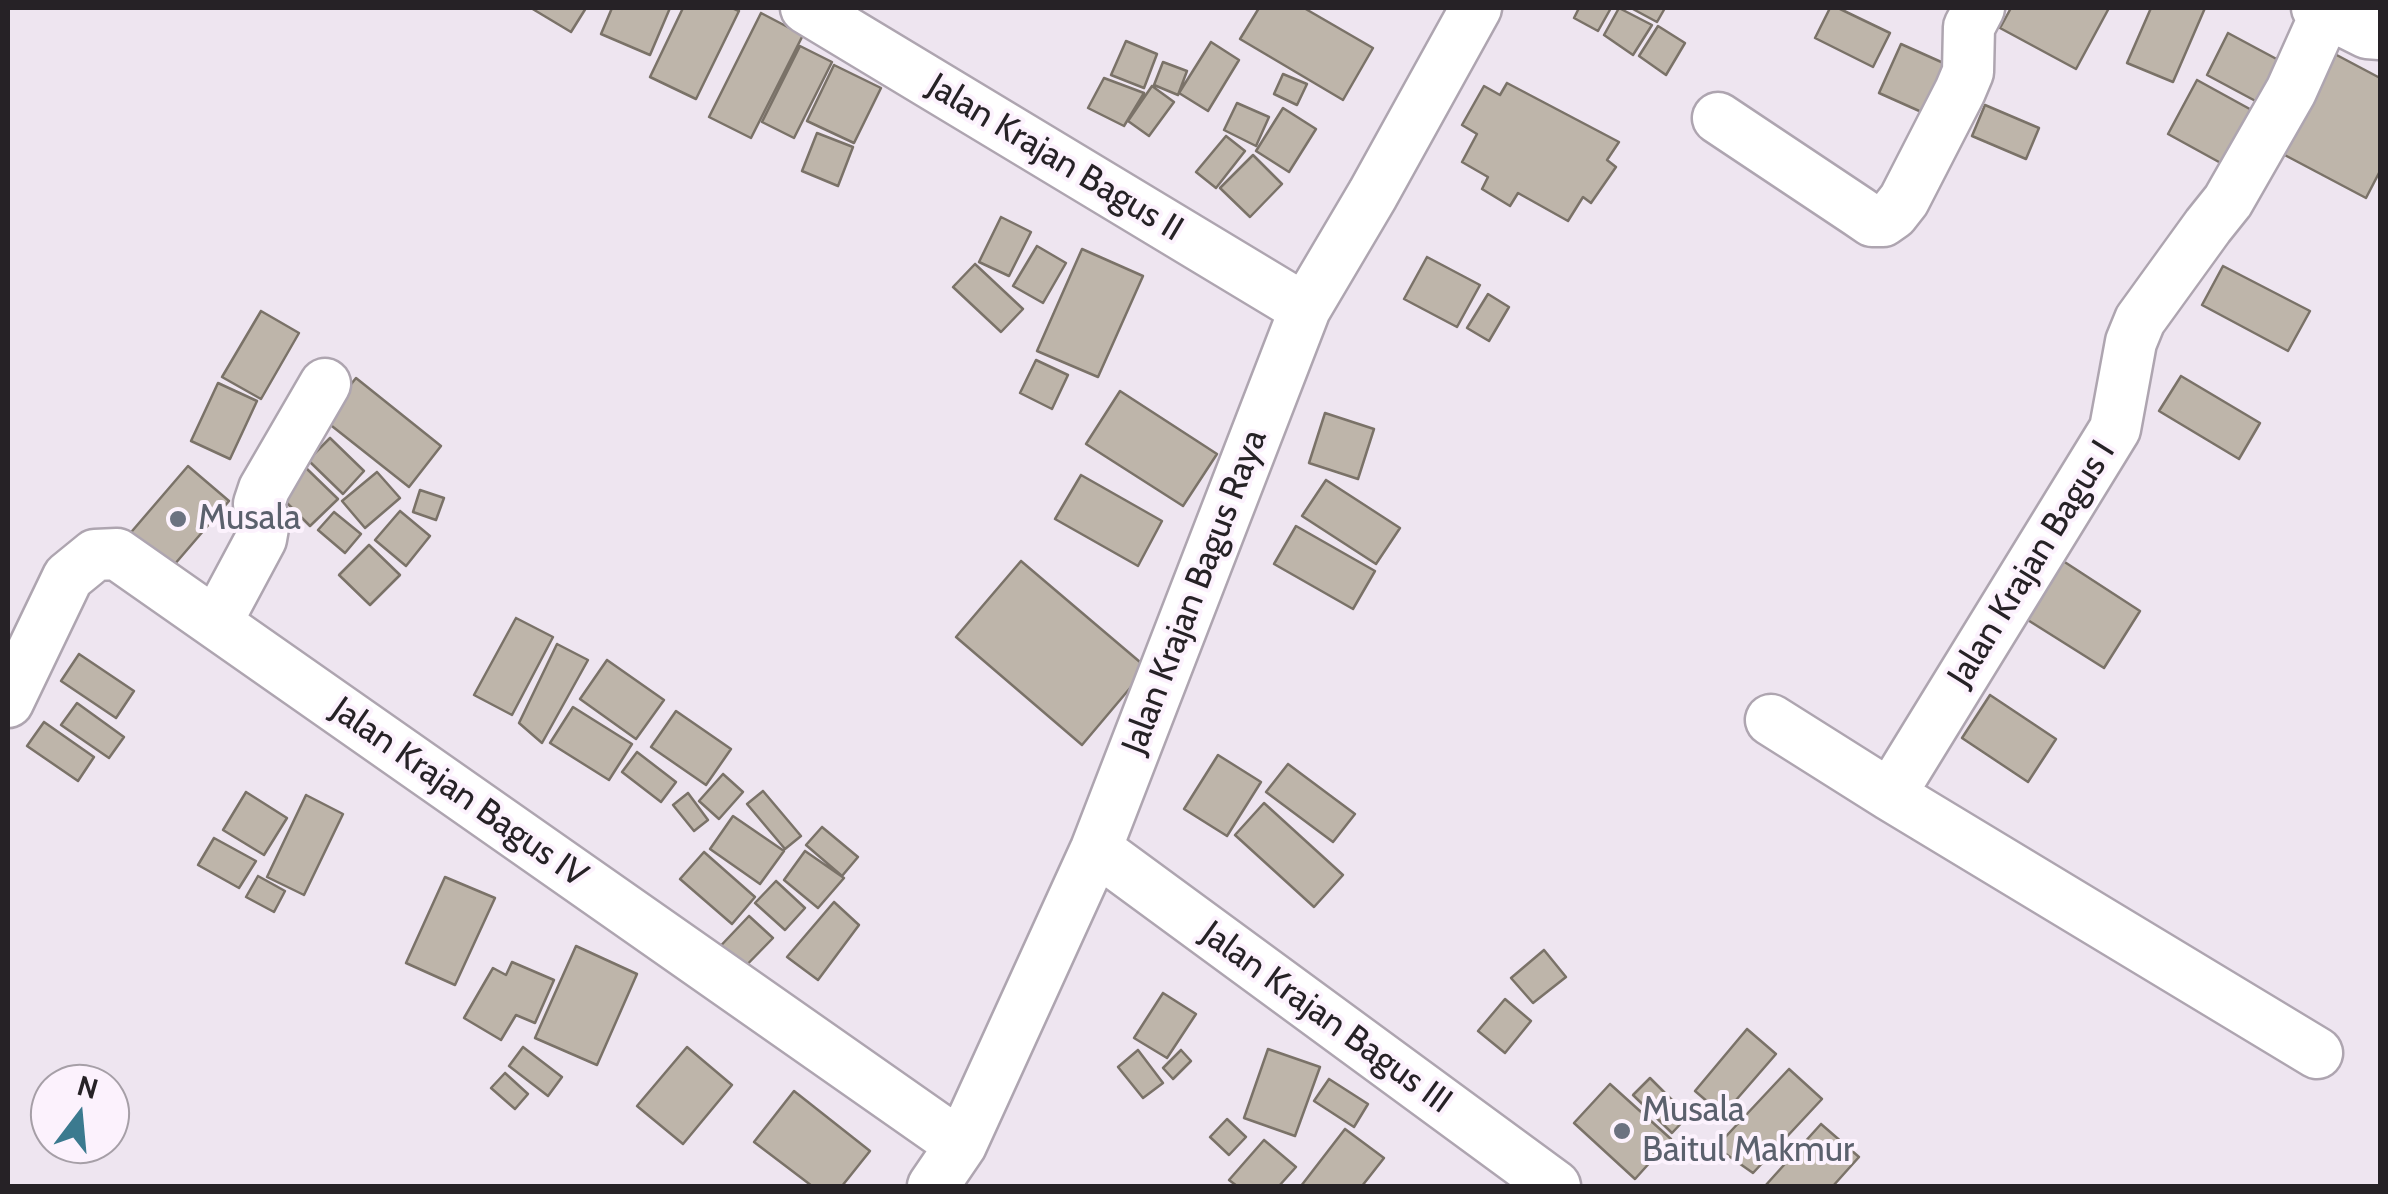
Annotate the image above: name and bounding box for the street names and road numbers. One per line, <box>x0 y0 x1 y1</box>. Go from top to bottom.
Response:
street label: Jalan Krajan Bagus II <box>920 65 1190 251</box>
street label: Jalan Krajan Bagus Raya <box>1114 424 1276 760</box>
street label: Jalan Krajan Bagus I <box>1940 433 2124 695</box>
street label: Jalan Krajan Bagus IV <box>323 689 595 897</box>
street label: Jalan Krajan Bagus III <box>1192 913 1460 1123</box>

